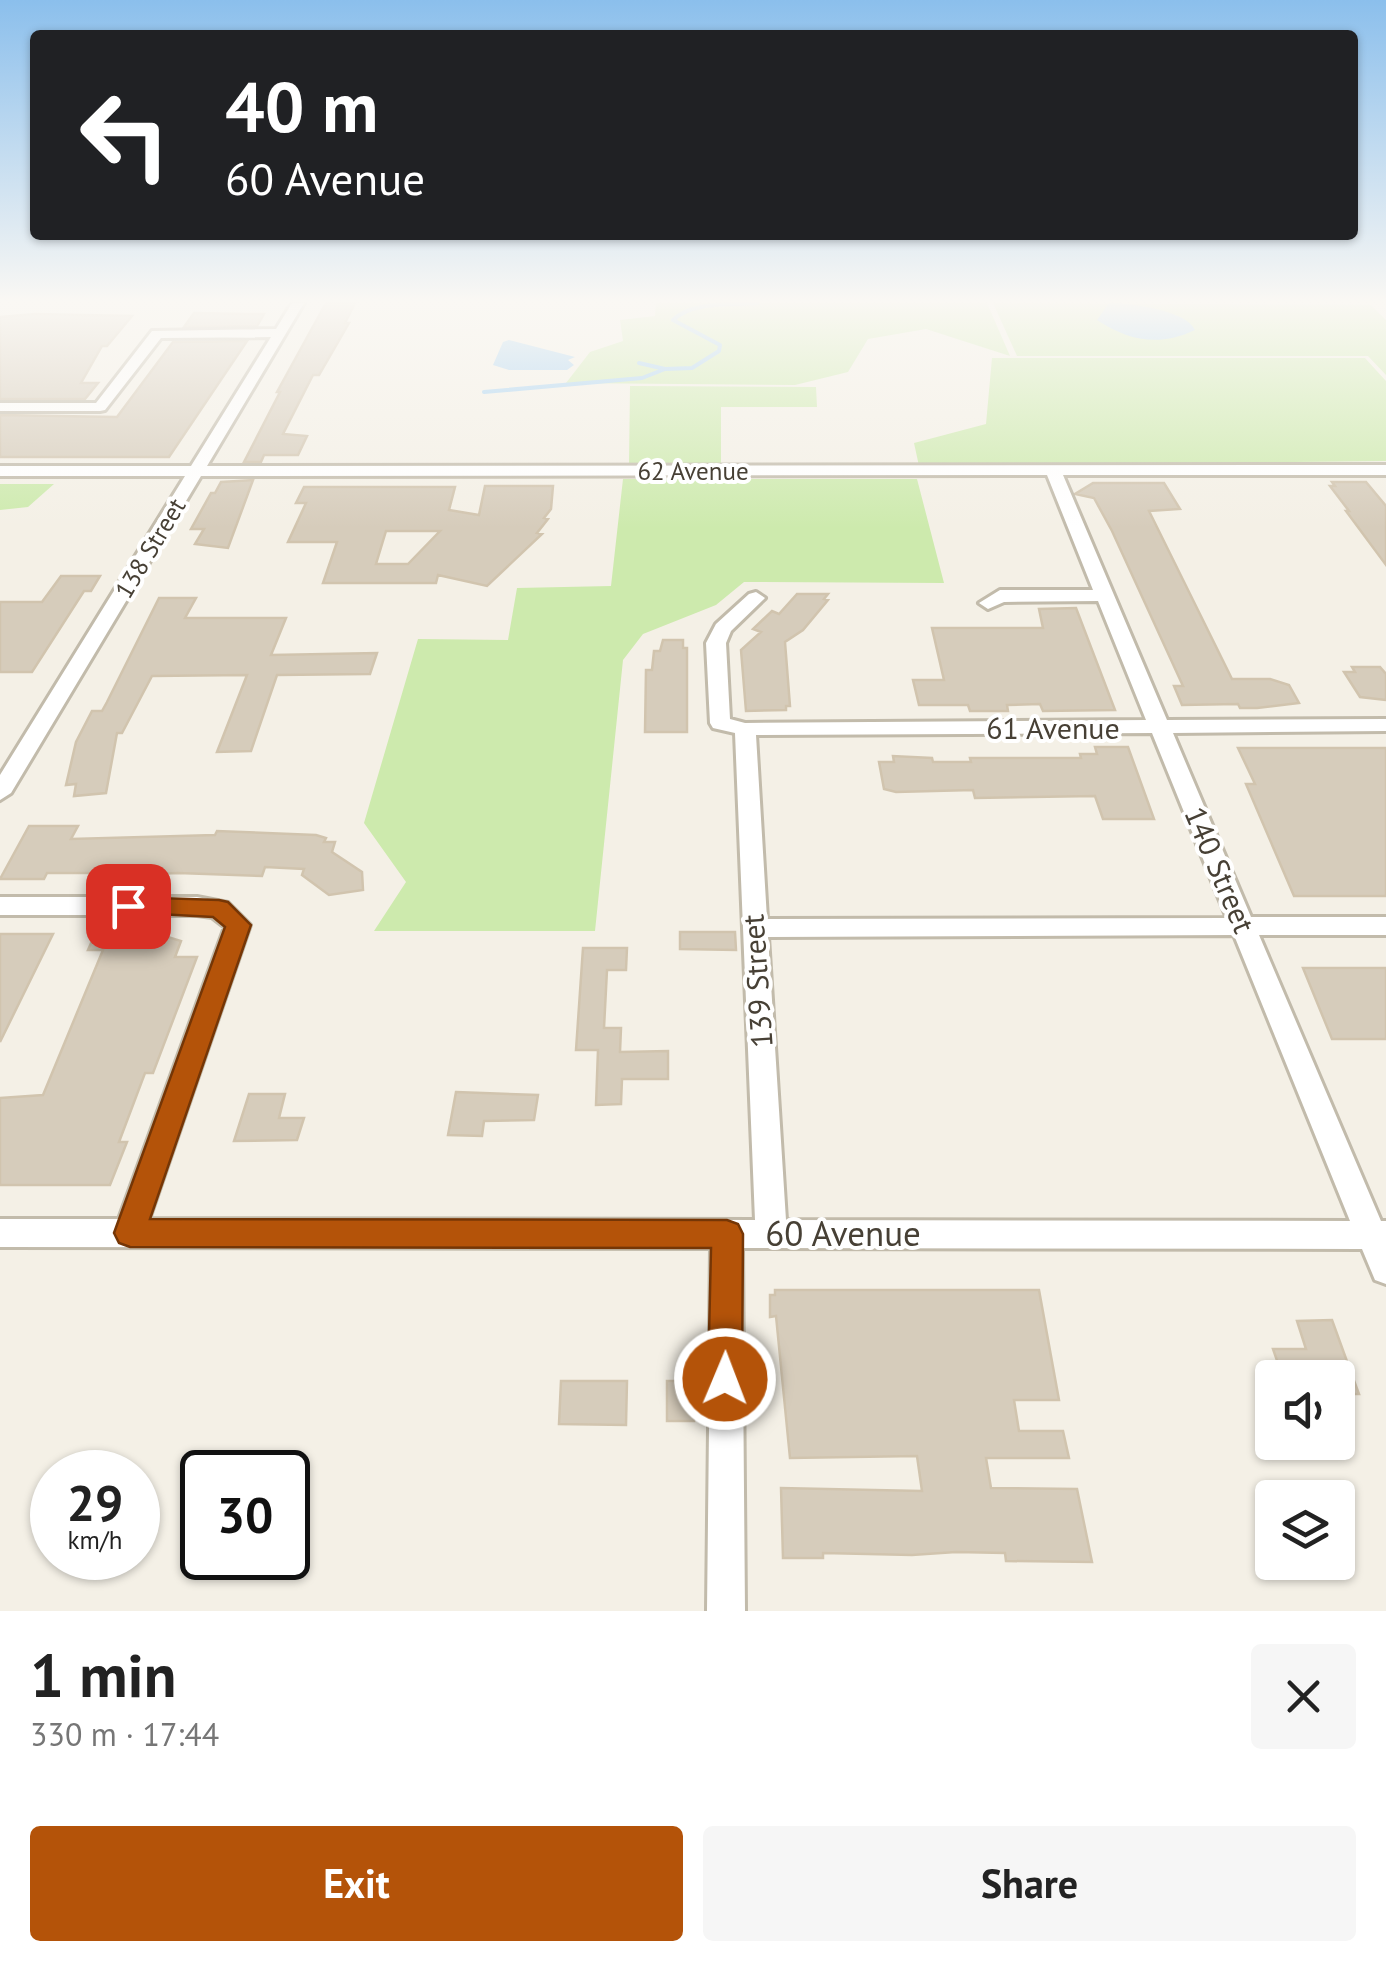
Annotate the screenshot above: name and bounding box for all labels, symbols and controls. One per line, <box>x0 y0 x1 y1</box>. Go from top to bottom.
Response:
text: 40 m <box>225 61 378 151</box>
icon: left <box>60 70 190 200</box>
text: 60 Avenue <box>225 149 425 207</box>
street label: 62 Avenue <box>637 455 749 487</box>
street label: 138 Street <box>108 492 193 604</box>
street label: 61 Avenue <box>986 708 1120 747</box>
street label: 140 Street <box>1176 800 1264 939</box>
pin <box>86 864 171 949</box>
icon: arrive <box>101 879 156 934</box>
street label: 139 Street <box>732 913 781 1049</box>
street label: 60 Avenue <box>765 1210 921 1256</box>
position arrow <box>673 1327 777 1431</box>
map controls <box>1255 1360 1355 1580</box>
button: sound <box>1255 1360 1355 1460</box>
speed limit sign: 30 <box>180 1450 310 1580</box>
text: 29 <box>67 1470 123 1535</box>
button: layers <box>1255 1480 1355 1580</box>
text: km/h <box>68 1524 122 1556</box>
text: 1 min <box>30 1636 176 1714</box>
button: close <box>1251 1644 1356 1749</box>
text: 330 m · 17:44 <box>30 1713 219 1755</box>
button: Exit <box>30 1826 683 1941</box>
button: Share <box>703 1826 1356 1941</box>

